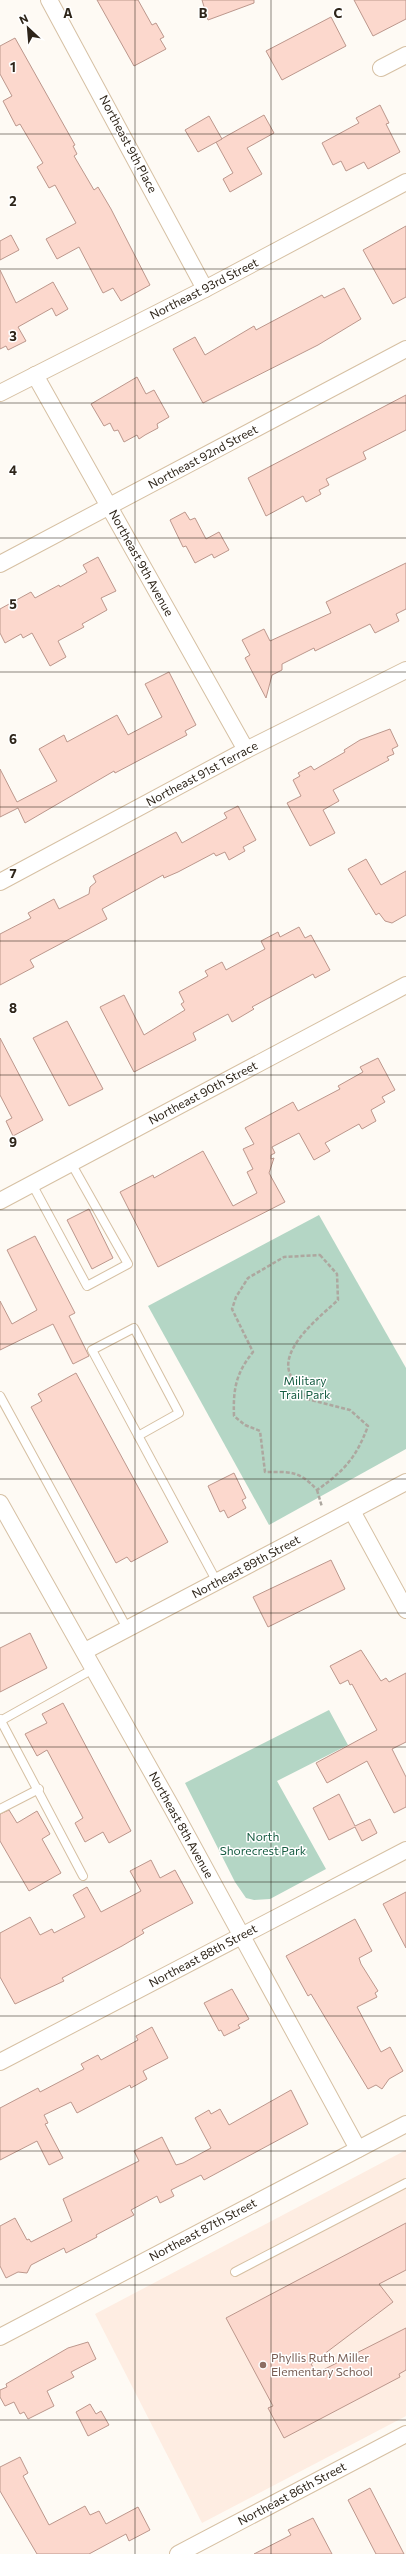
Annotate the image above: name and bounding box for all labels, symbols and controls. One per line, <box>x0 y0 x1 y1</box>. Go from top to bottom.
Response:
text: A <box>63 5 73 21</box>
text: B <box>199 5 208 21</box>
text: C <box>334 5 343 21</box>
north arrow <box>8 8 48 48</box>
text: N <box>17 11 30 26</box>
text: 1 <box>10 59 16 75</box>
street label: Northeast 9th Place <box>97 92 161 195</box>
text: 2 <box>9 193 17 209</box>
street label: Northeast 93rd Street <box>147 255 260 322</box>
text: 3 <box>9 328 17 344</box>
street label: Northeast 92nd Street <box>145 421 260 491</box>
text: 4 <box>9 462 17 478</box>
street label: Northeast 9th Avenue <box>107 507 177 618</box>
text: 5 <box>9 596 17 612</box>
text: 6 <box>9 731 17 747</box>
street label: Northeast 91st Terrace <box>143 738 260 808</box>
text: 7 <box>9 865 17 881</box>
text: 8 <box>9 1000 17 1016</box>
street label: Northeast 90th Street <box>146 1057 259 1127</box>
text: 9 <box>9 1134 17 1150</box>
park label: Military Trail Park <box>279 1373 331 1401</box>
street label: Northeast 89th Street <box>189 1532 302 1601</box>
street label: Northeast 8th Avenue <box>147 1769 217 1880</box>
park label: North Shorecrest Park <box>220 1829 307 1857</box>
street label: Northeast 88th Street <box>146 1921 259 1990</box>
street label: Northeast 87th Street <box>146 2195 259 2263</box>
place label: Phyllis Ruth Miller Elementary School <box>271 2350 373 2378</box>
marker: Phyllis Ruth Miller Elementary School <box>258 2360 268 2370</box>
street label: Northeast 86th Street <box>235 2459 348 2528</box>

